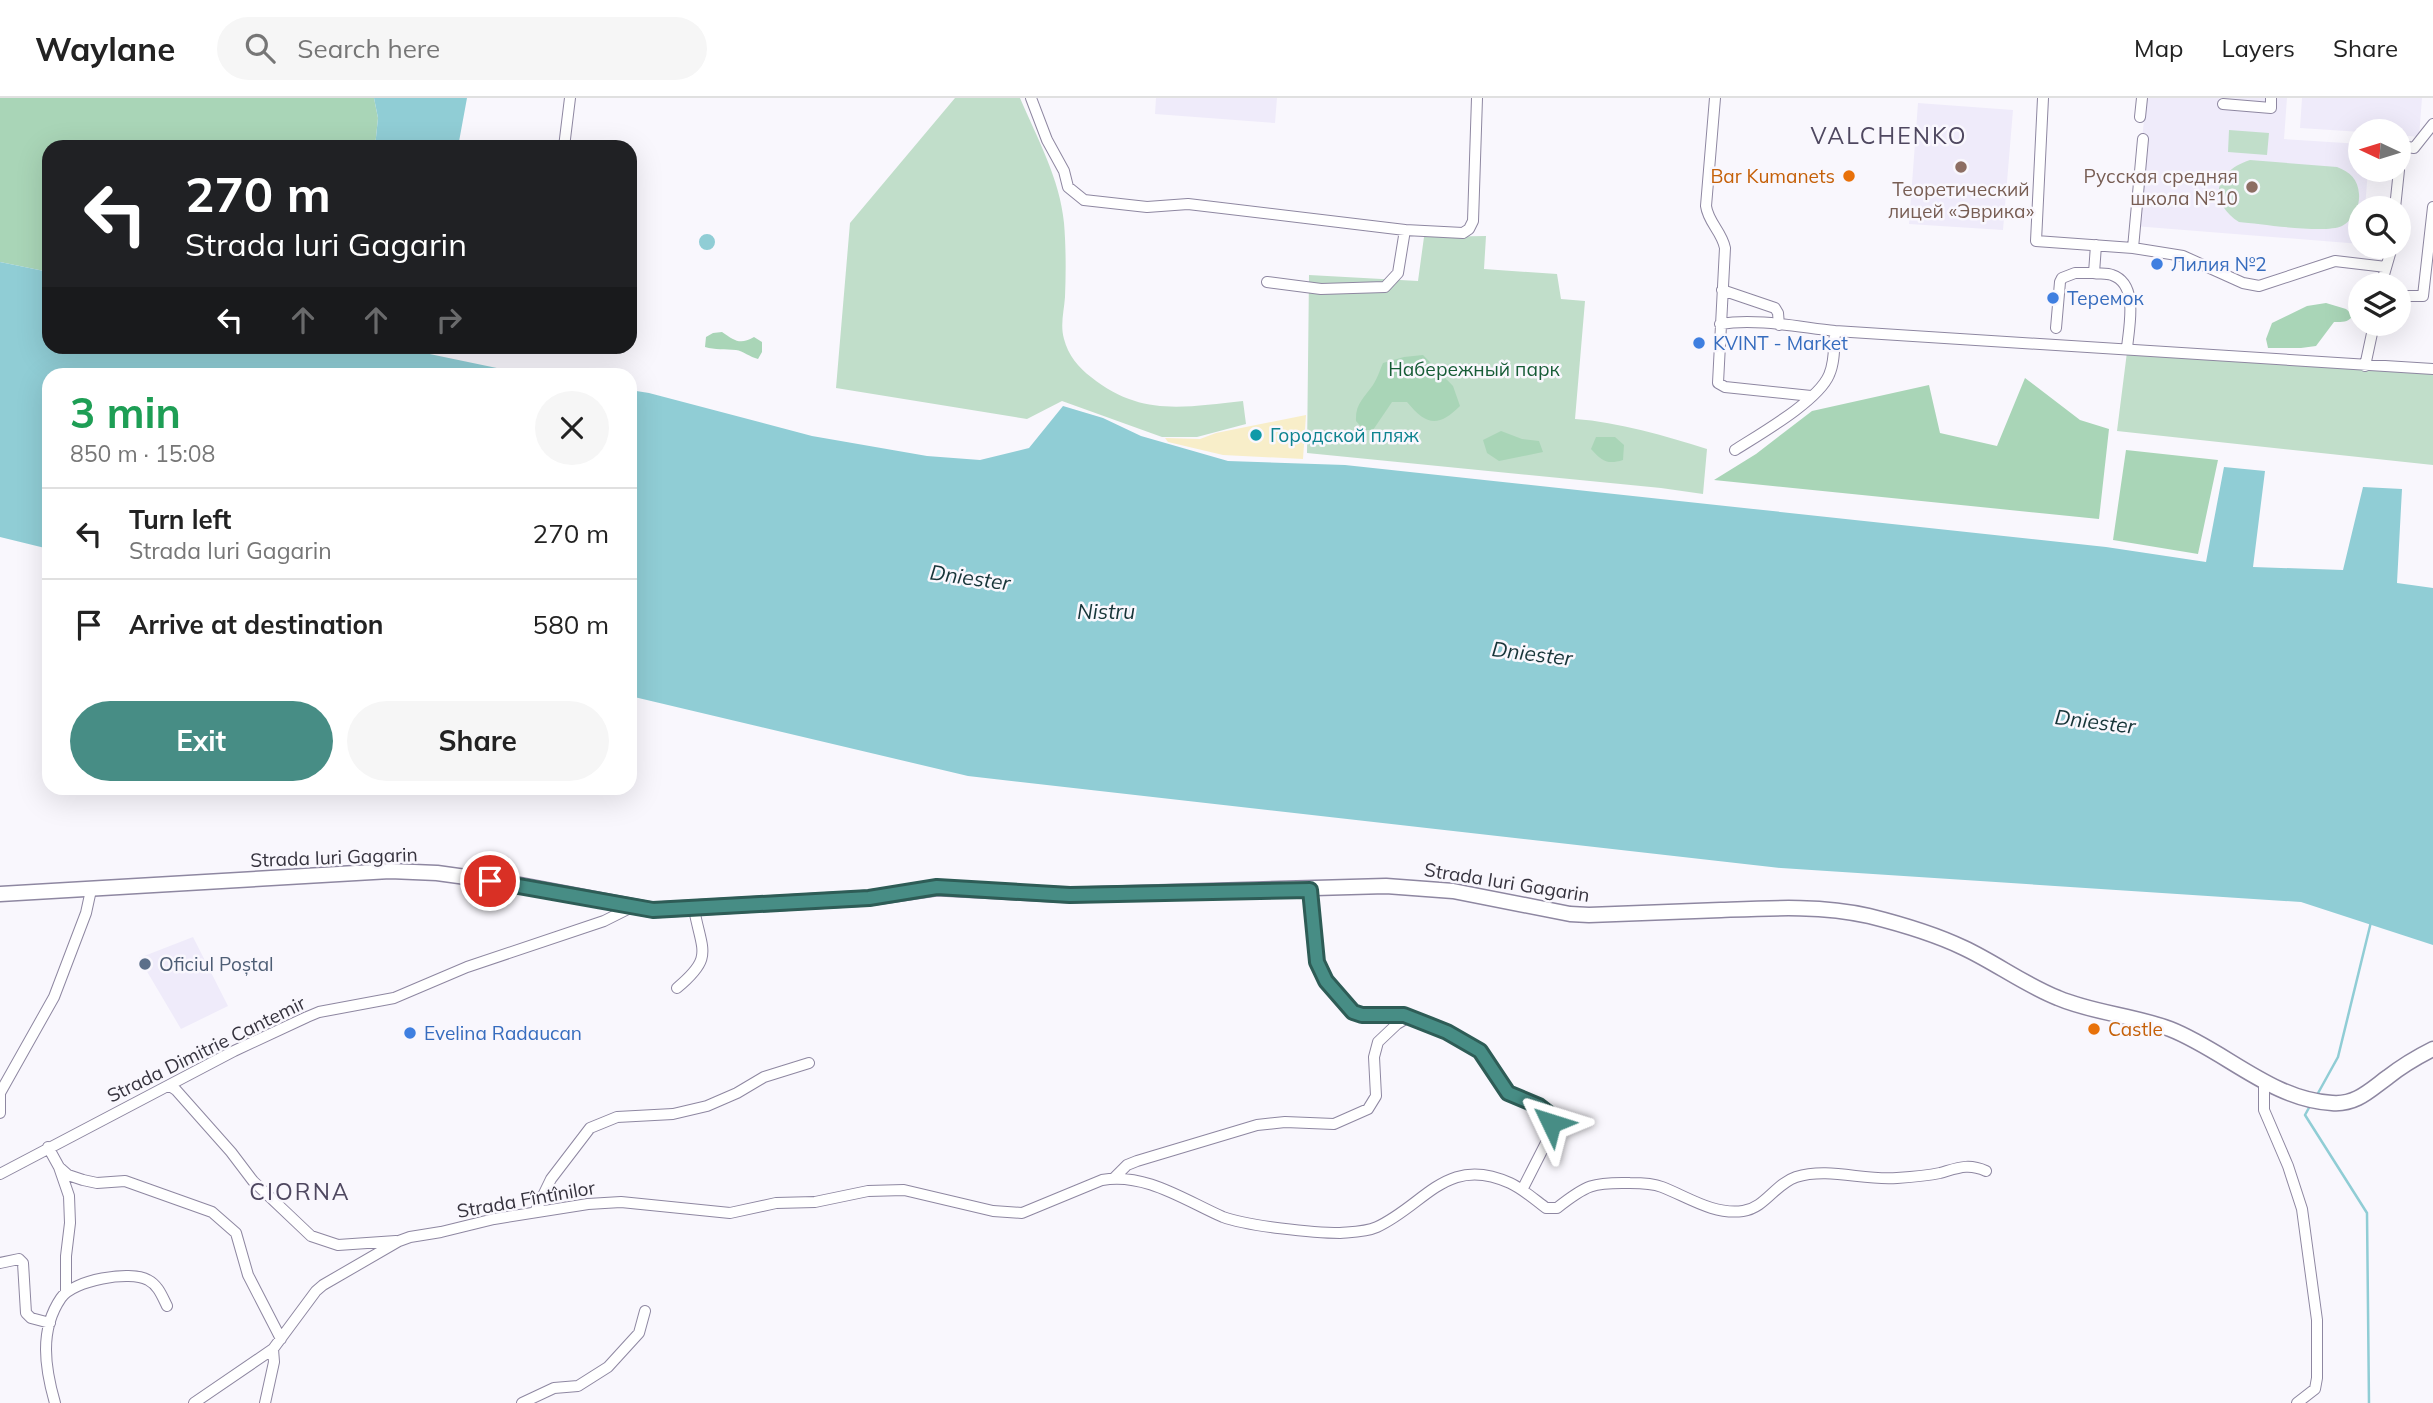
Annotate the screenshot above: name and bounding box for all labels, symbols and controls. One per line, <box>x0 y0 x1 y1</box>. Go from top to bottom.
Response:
search box <box>217 17 707 80</box>
text: Waylane <box>35 28 175 69</box>
icon: search <box>241 29 279 67</box>
text: Search here <box>297 32 440 65</box>
text: Map <box>2134 33 2183 63</box>
text: Layers <box>2221 33 2295 63</box>
text: Share <box>2333 33 2398 63</box>
north arrow <box>2348 119 2412 182</box>
map controls <box>2348 119 2411 336</box>
district label: VALCHENKO <box>1810 121 1968 150</box>
marker: Теоретический лицей «Эврика» <box>1953 159 1969 175</box>
text: 270 m <box>185 163 331 224</box>
place label: Bar Kumanets <box>1710 164 1835 188</box>
place label: Русская средняя школа №10 <box>2084 164 2238 210</box>
icon: left <box>70 168 161 259</box>
marker: Bar Kumanets <box>1841 168 1857 184</box>
place label: Теоретический лицей «Эврика» <box>1888 177 2034 223</box>
marker: Русская средняя школа №10 <box>2244 179 2260 195</box>
button: search <box>2348 196 2411 259</box>
text: Strada Iuri Gagarin <box>185 224 467 264</box>
place label: Лилия №2 <box>2171 252 2267 276</box>
marker: Лилия №2 <box>2149 256 2165 272</box>
button: layers <box>2348 273 2411 336</box>
place label: Теремок <box>2067 286 2144 310</box>
marker: Теремок <box>2045 290 2061 306</box>
icon: left <box>211 301 249 339</box>
icon: ahead <box>284 301 322 339</box>
icon: ahead <box>357 301 395 339</box>
icon: right <box>430 301 468 339</box>
place label: KVINT - Market <box>1713 331 1848 355</box>
marker: KVINT - Market <box>1691 335 1707 351</box>
park label: Набережный парк <box>1388 357 1561 381</box>
text: 3 min <box>70 386 181 439</box>
button: close <box>535 391 609 465</box>
place label: Городской пляж <box>1270 423 1420 447</box>
marker: Городской пляж <box>1248 427 1264 443</box>
text: 850 m · 15:08 <box>70 439 215 468</box>
text: Turn left <box>129 503 231 536</box>
icon: left <box>70 515 108 553</box>
text: 270 m <box>533 517 609 550</box>
text: Strada Iuri Gagarin <box>129 536 332 565</box>
water label: Dniester <box>928 558 1013 596</box>
water label: Nistru <box>1077 598 1135 624</box>
icon: arrive <box>70 606 108 644</box>
text: Arrive at destination <box>129 608 384 641</box>
text: 580 m <box>533 608 609 641</box>
water label: Dniester <box>1490 635 1575 671</box>
button: Exit <box>70 701 333 781</box>
button: Share <box>347 701 609 781</box>
water label: Dniester <box>2053 703 2138 739</box>
street label: Strada Iuri Gagarin <box>250 842 418 872</box>
pin <box>460 851 520 911</box>
street label: Strada Iuri Gagarin <box>1422 857 1592 907</box>
icon: arrive <box>471 862 509 900</box>
place label: Oficiul Poștal <box>159 952 274 977</box>
marker: Oficiul Poștal <box>137 956 153 972</box>
street label: Strada Dimitrie Cantemir <box>103 990 309 1108</box>
place label: Castle <box>2108 1017 2163 1041</box>
place label: Evelina Radaucan <box>424 1021 582 1045</box>
marker: Castle <box>2086 1021 2102 1037</box>
marker: Evelina Radaucan <box>402 1025 418 1041</box>
position arrow <box>1514 1086 1588 1160</box>
street label: Strada Fîntînilor <box>455 1175 597 1223</box>
district label: CIORNA <box>249 1177 351 1206</box>

